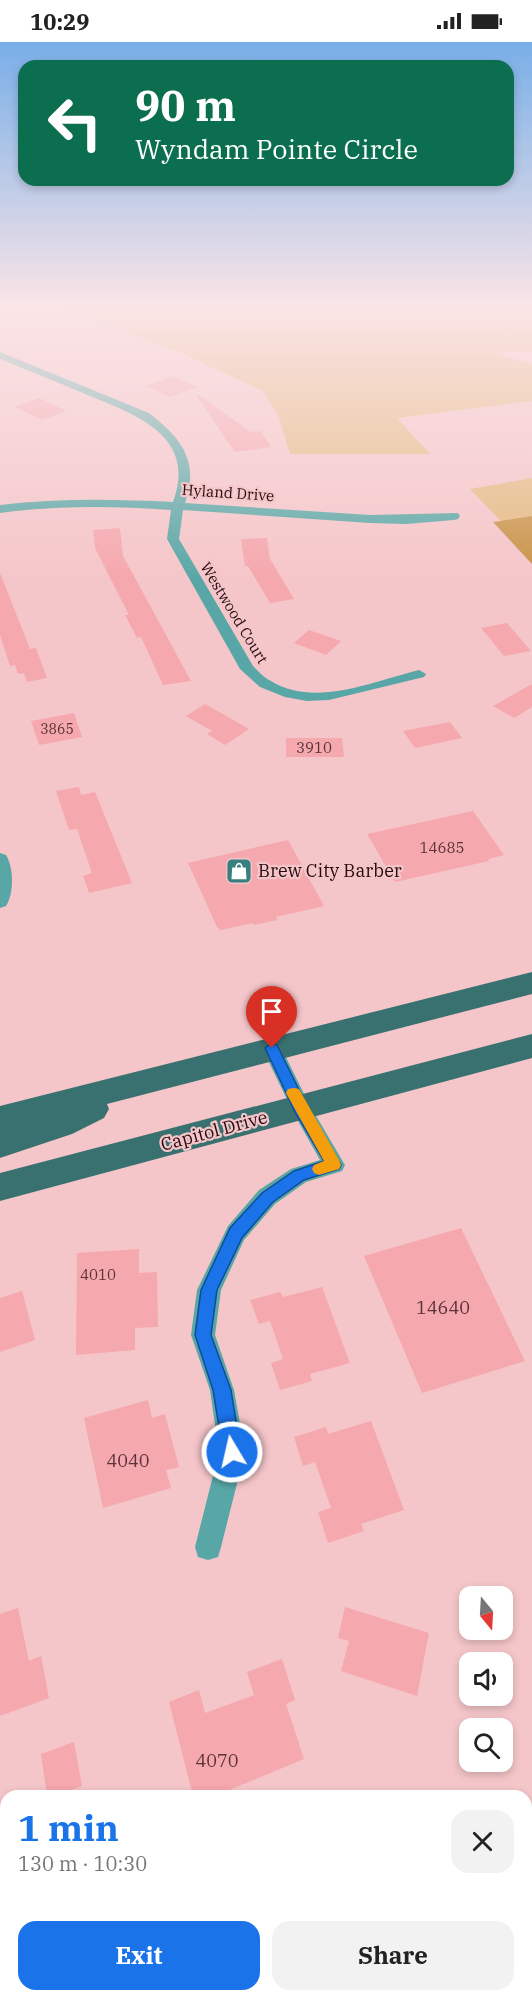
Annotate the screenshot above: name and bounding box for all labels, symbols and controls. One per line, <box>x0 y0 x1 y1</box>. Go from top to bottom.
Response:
text: 10:29 <box>30 7 89 36</box>
text: 90 m <box>135 78 236 133</box>
icon: left <box>36 84 114 162</box>
text: Wyndam Pointe Circle <box>135 131 418 166</box>
street label: Hyland Drive <box>181 480 275 505</box>
street label: Westwood Court <box>197 558 272 667</box>
house number: 3865 <box>40 720 74 738</box>
house number: 3910 <box>296 738 332 757</box>
house number: 14685 <box>419 838 465 857</box>
shop icon: Brew City Barber <box>224 856 254 886</box>
place label: Brew City Barber <box>258 859 402 882</box>
pin <box>246 986 297 1048</box>
icon: arrive <box>255 995 288 1028</box>
street label: Capitol Drive <box>158 1105 270 1156</box>
house number: 4010 <box>80 1265 116 1284</box>
house number: 14640 <box>416 1296 470 1319</box>
position arrow <box>200 1420 264 1484</box>
house number: 4040 <box>106 1449 150 1472</box>
north arrow <box>459 1586 513 1640</box>
map controls <box>459 1586 513 1772</box>
button: sound <box>459 1652 513 1706</box>
button: search <box>459 1718 513 1772</box>
house number: 4070 <box>195 1749 239 1772</box>
text: 1 min <box>18 1804 119 1851</box>
button: close <box>451 1810 514 1873</box>
text: 130 m · 10:30 <box>18 1850 147 1877</box>
button: Exit <box>18 1921 260 1990</box>
button: Share <box>272 1921 514 1990</box>

